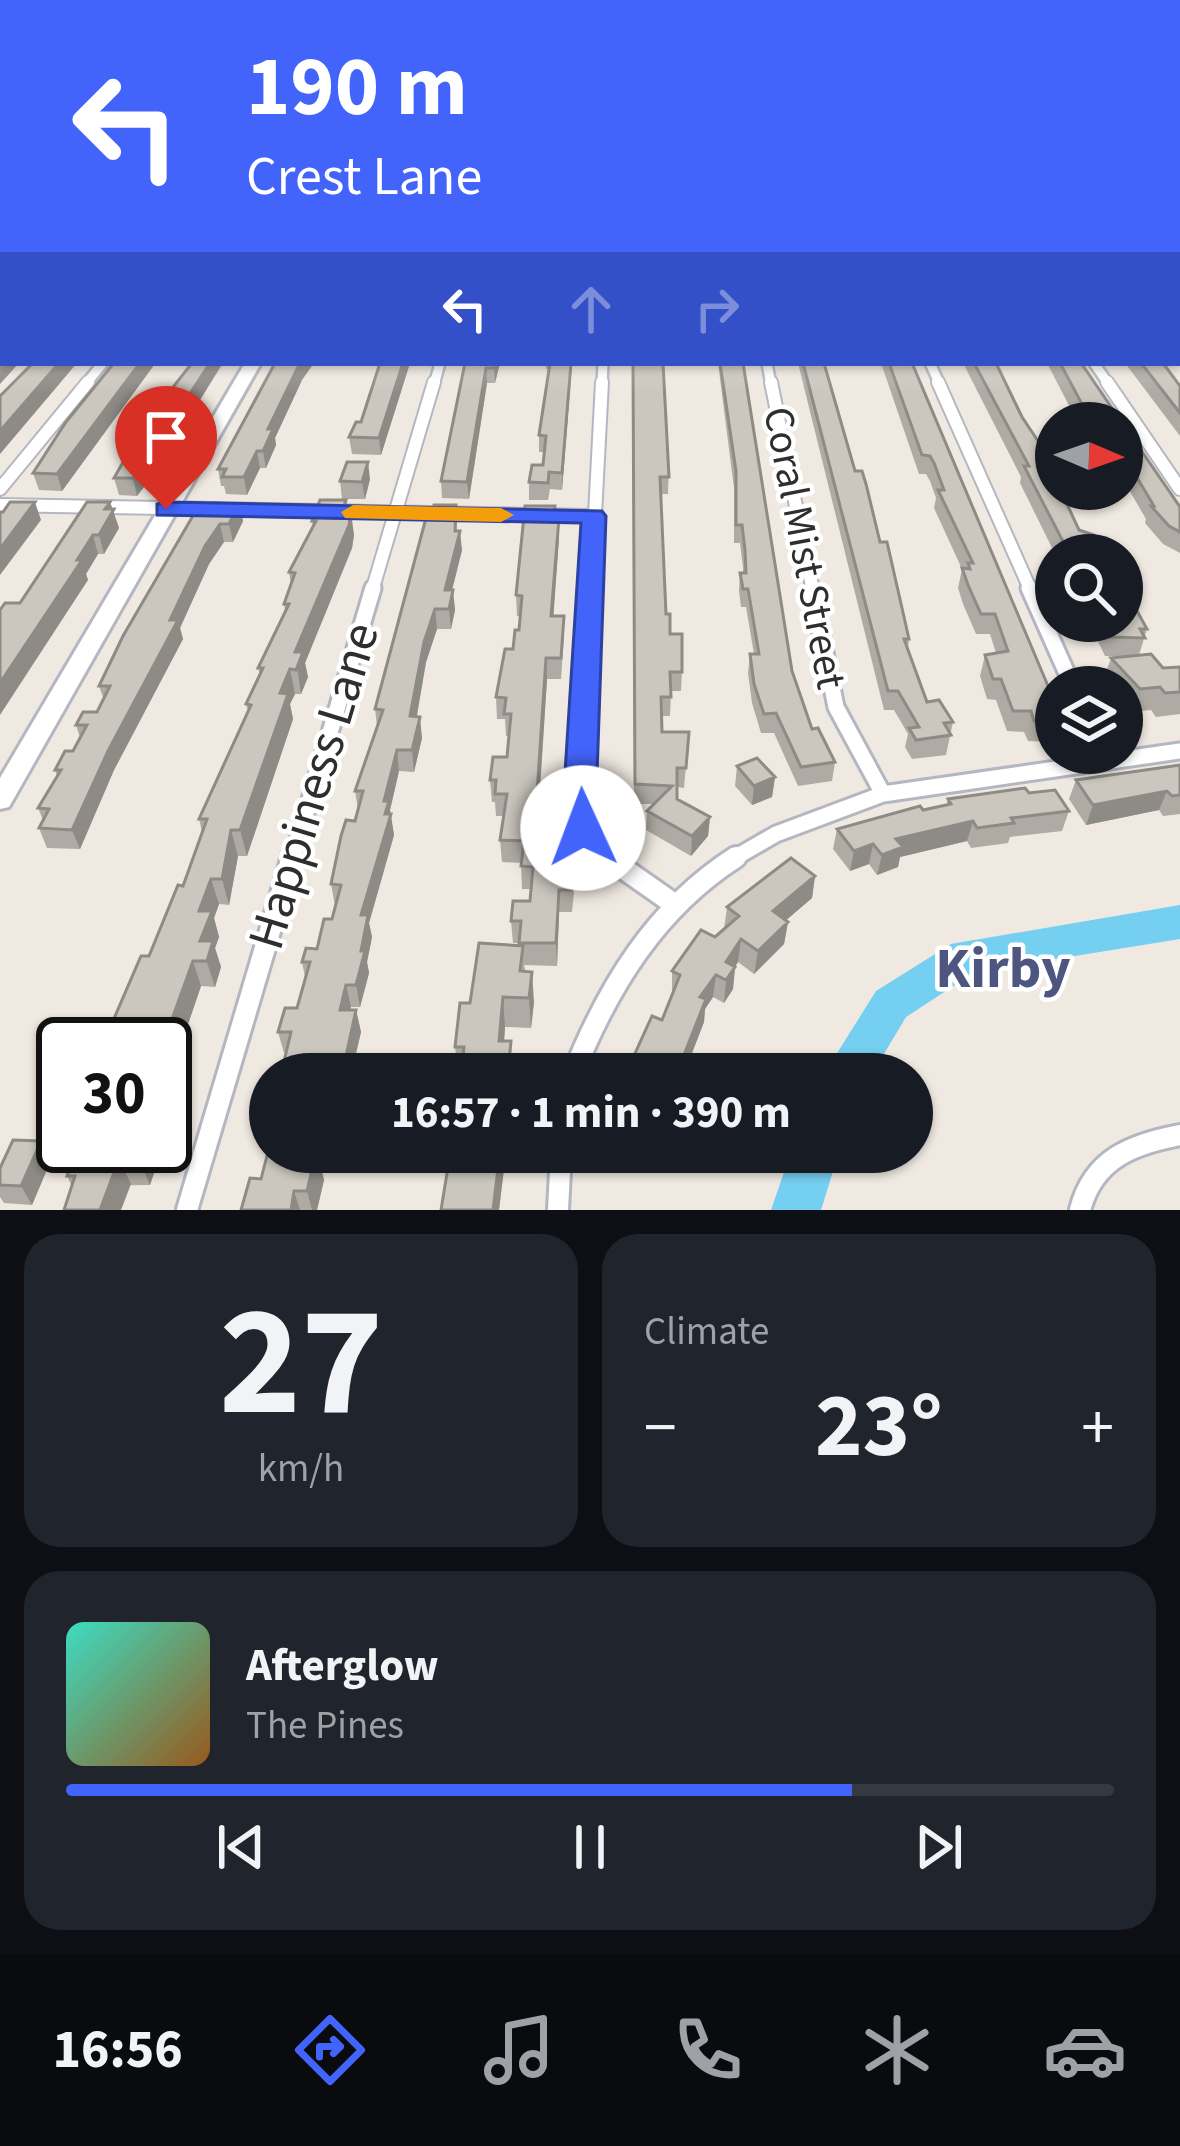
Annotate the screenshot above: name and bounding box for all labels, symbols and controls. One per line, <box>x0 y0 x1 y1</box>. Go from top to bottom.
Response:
text: 190 m <box>246 28 468 148</box>
icon: left <box>48 48 204 204</box>
text: Crest Lane <box>246 139 482 216</box>
icon: left <box>432 276 498 342</box>
icon: ahead <box>558 276 624 342</box>
icon: right <box>684 276 750 342</box>
pin <box>115 386 217 509</box>
street label: Coral Mist Street <box>747 402 861 694</box>
north arrow <box>1035 402 1143 510</box>
map controls <box>1035 402 1143 774</box>
icon: arrive <box>133 404 199 470</box>
button: search <box>1035 534 1143 642</box>
street label: Happiness Lane <box>230 614 398 958</box>
button: layers <box>1035 666 1143 774</box>
position arrow <box>520 765 646 891</box>
district label: Kirby <box>935 929 1071 1010</box>
speed limit sign: 30 <box>36 1017 192 1173</box>
text: 16:57 · 1 min · 390 m <box>391 1081 791 1145</box>
text: 27 <box>219 1252 383 1474</box>
text: Climate <box>644 1304 769 1360</box>
text: 23° <box>815 1363 943 1491</box>
text: − <box>644 1381 677 1475</box>
text: + <box>1081 1381 1114 1475</box>
text: km/h <box>258 1441 344 1497</box>
text: Afterglow <box>246 1634 439 1698</box>
text: The Pines <box>246 1698 404 1754</box>
icon: previous <box>208 1814 274 1880</box>
icon: pause <box>557 1814 623 1880</box>
icon: next <box>906 1814 972 1880</box>
icon: directions <box>288 2008 372 2092</box>
icon: music <box>477 2008 561 2092</box>
icon: phone <box>666 2008 750 2092</box>
icon: climate <box>855 2008 939 2092</box>
icon: car <box>1043 2008 1127 2092</box>
text: 16:56 <box>52 2012 183 2089</box>

